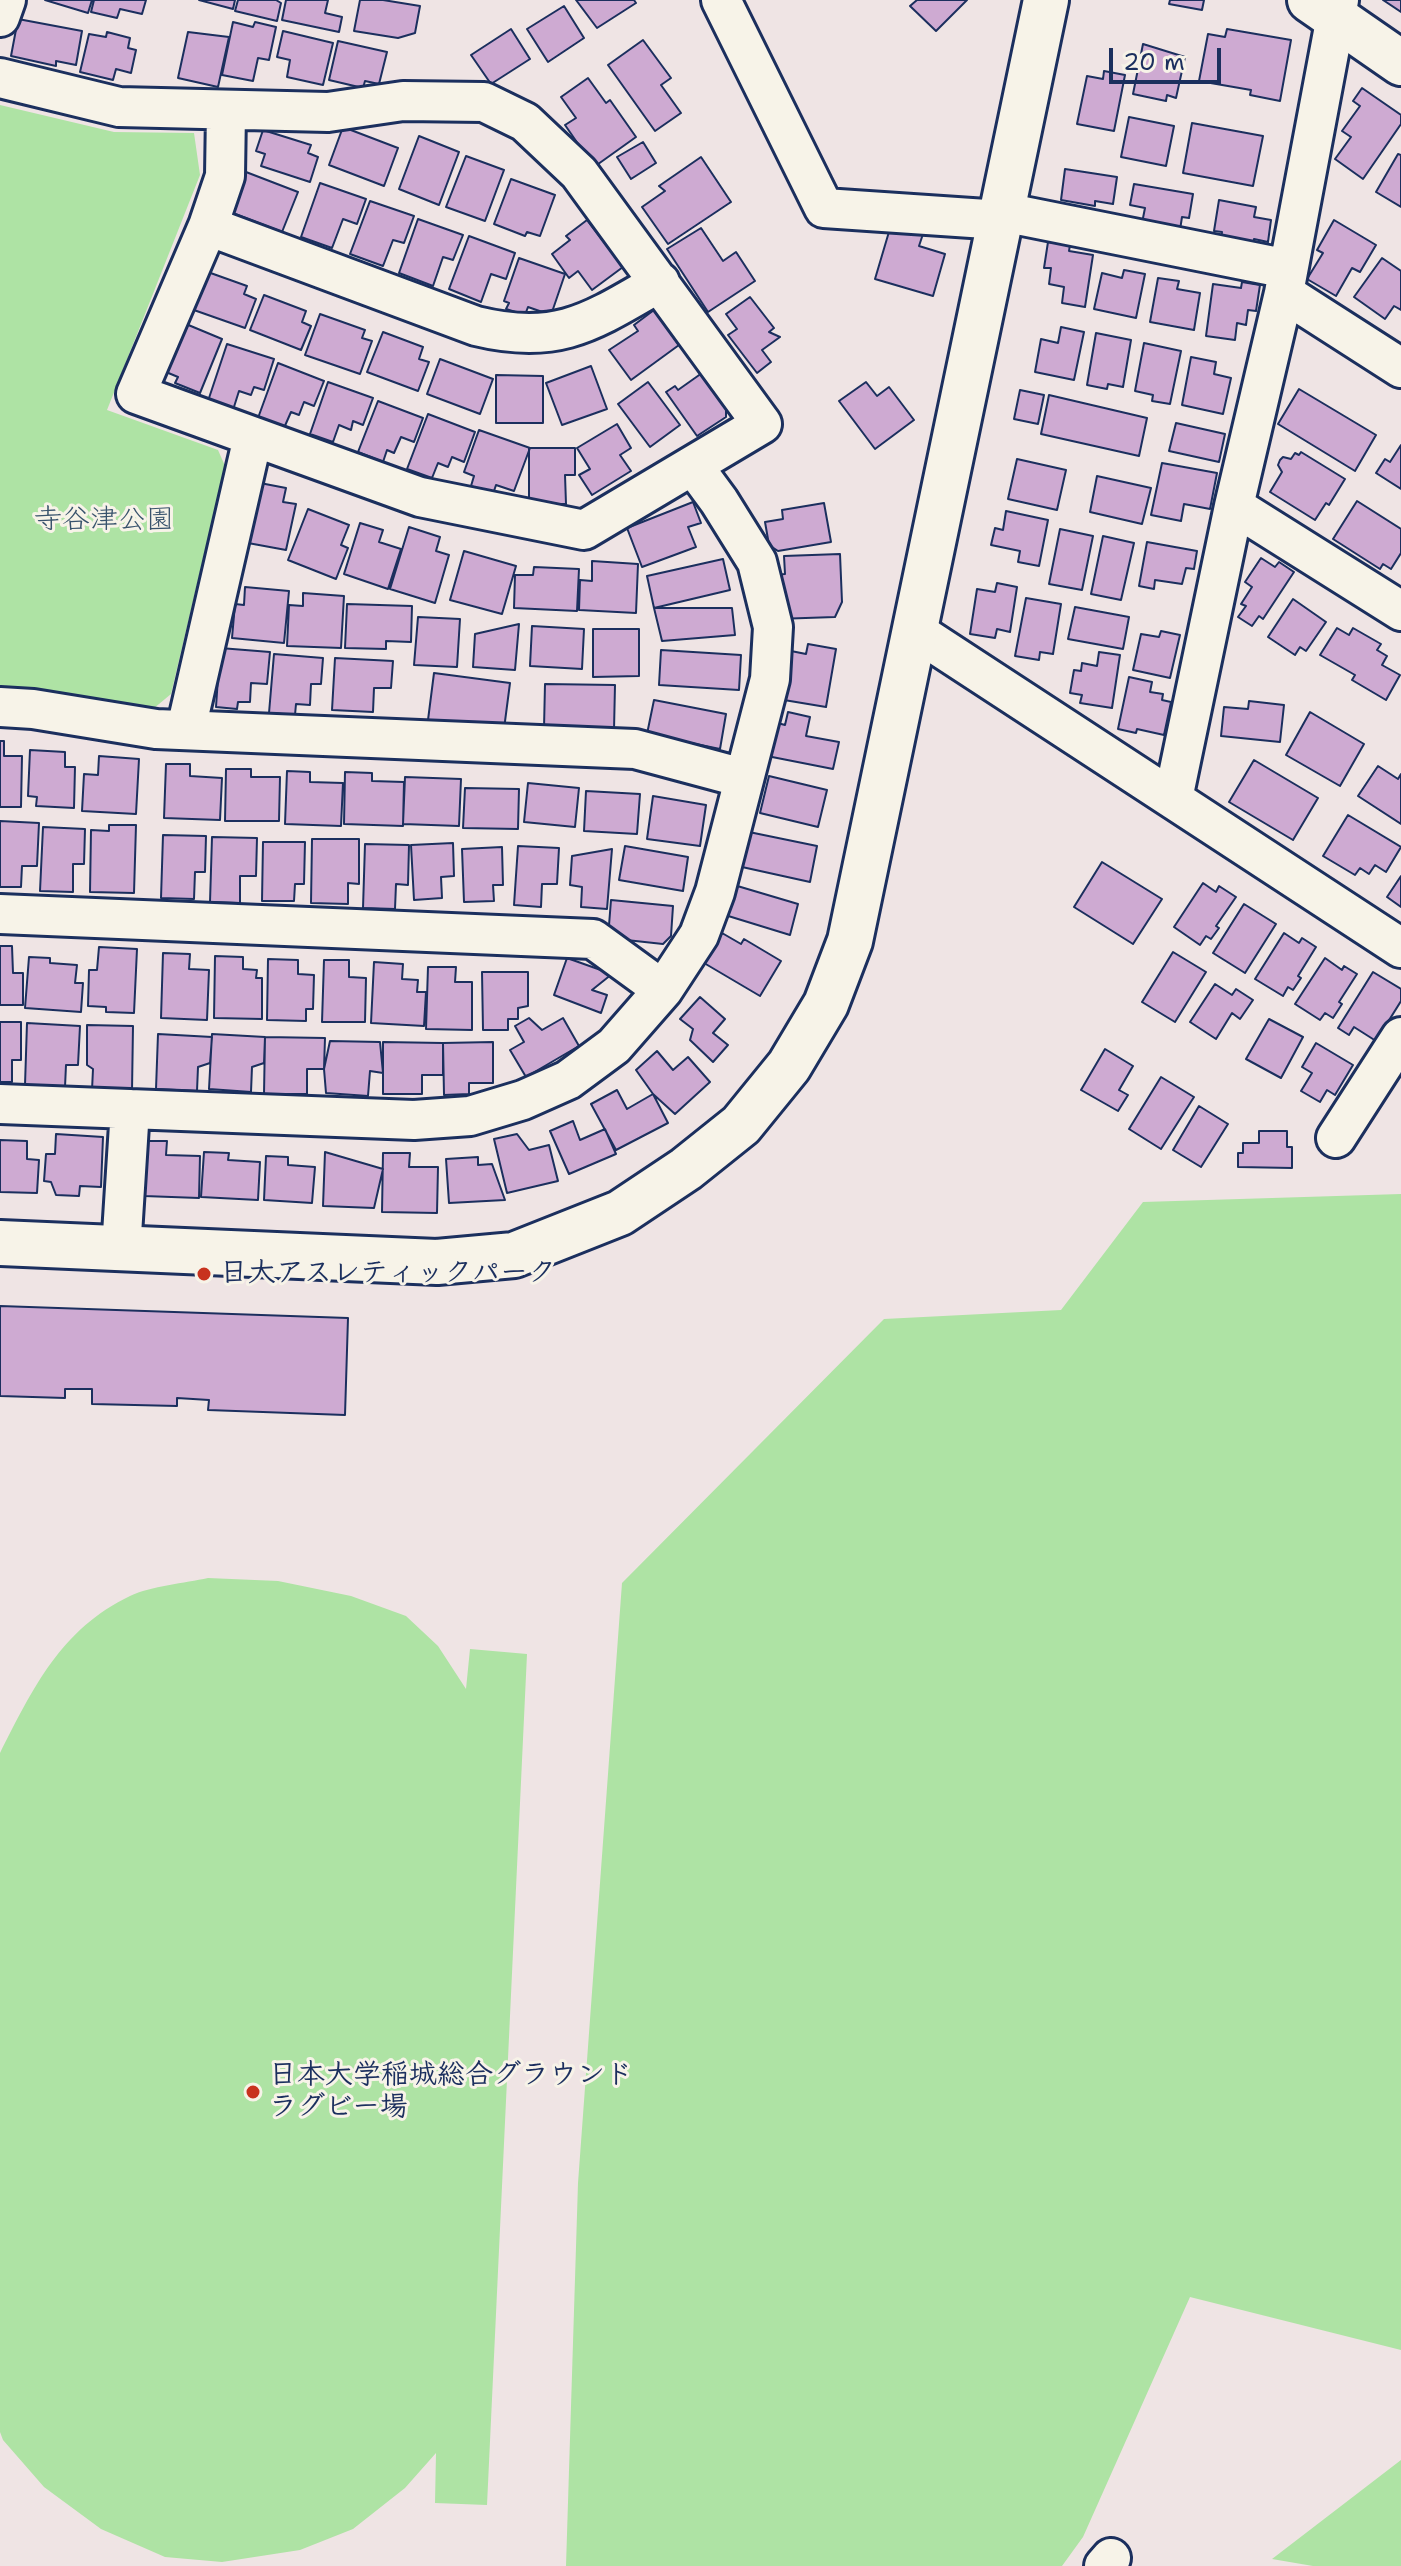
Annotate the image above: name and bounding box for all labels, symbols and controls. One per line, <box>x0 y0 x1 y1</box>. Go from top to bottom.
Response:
scale bar <box>1113 32 1225 82</box>
text: 20 m <box>1123 46 1185 78</box>
park label: 寺谷津公園 <box>34 504 174 538</box>
place label: 日大アスレティックパーク <box>220 1257 556 1291</box>
marker: 日大アスレティックパーク <box>195 1265 213 1283</box>
place label: 日本大学稲城総合グラウンド ラグビー場 <box>269 2059 633 2125</box>
marker: 日本大学稲城総合グラウンド ラグビー場 <box>244 2083 262 2101</box>

